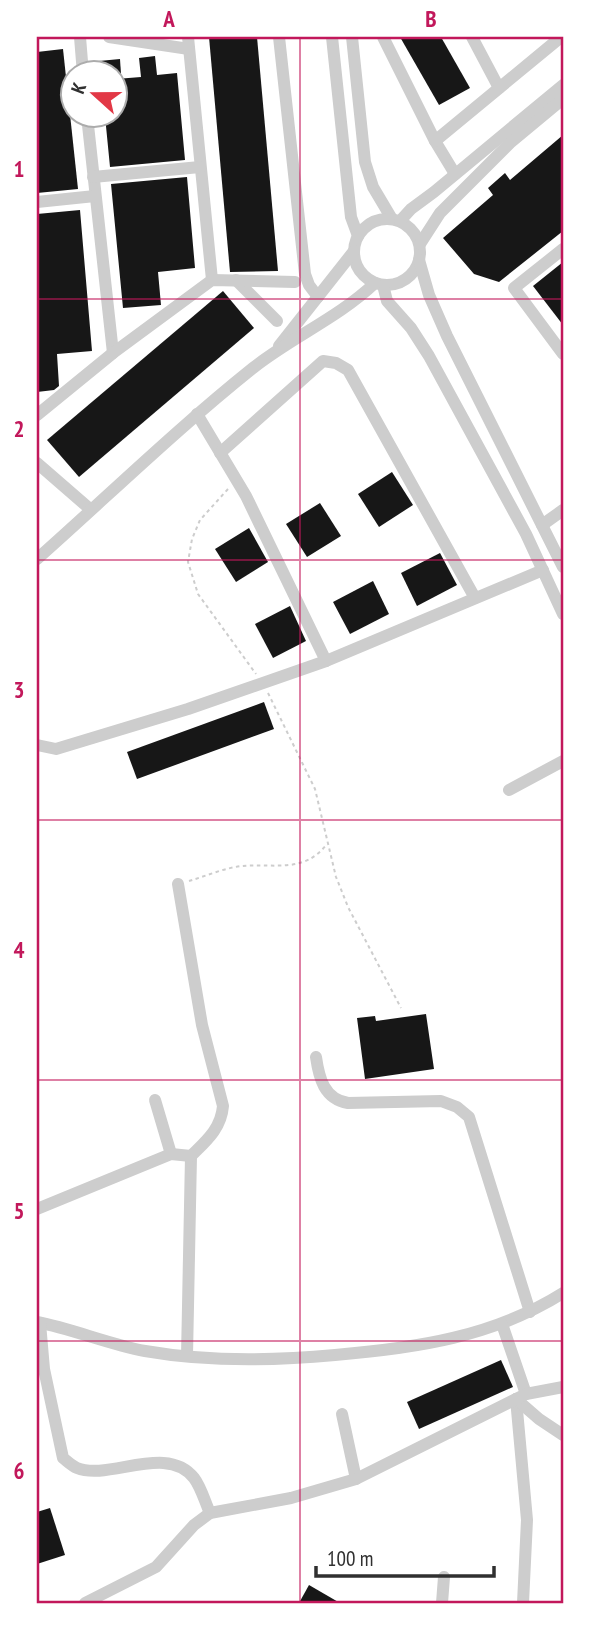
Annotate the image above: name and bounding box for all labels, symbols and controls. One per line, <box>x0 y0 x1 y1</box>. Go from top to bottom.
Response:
text: A <box>162 4 175 33</box>
text: B <box>425 4 437 33</box>
north arrow <box>60 60 130 130</box>
text: K <box>65 79 91 97</box>
text: 1 <box>14 154 25 183</box>
text: 2 <box>14 414 25 443</box>
text: 3 <box>14 675 25 704</box>
text: 4 <box>14 935 25 964</box>
text: 5 <box>14 1196 25 1225</box>
text: 6 <box>14 1456 25 1485</box>
scale bar <box>316 1535 495 1579</box>
text: 100 m <box>327 1545 373 1572</box>

